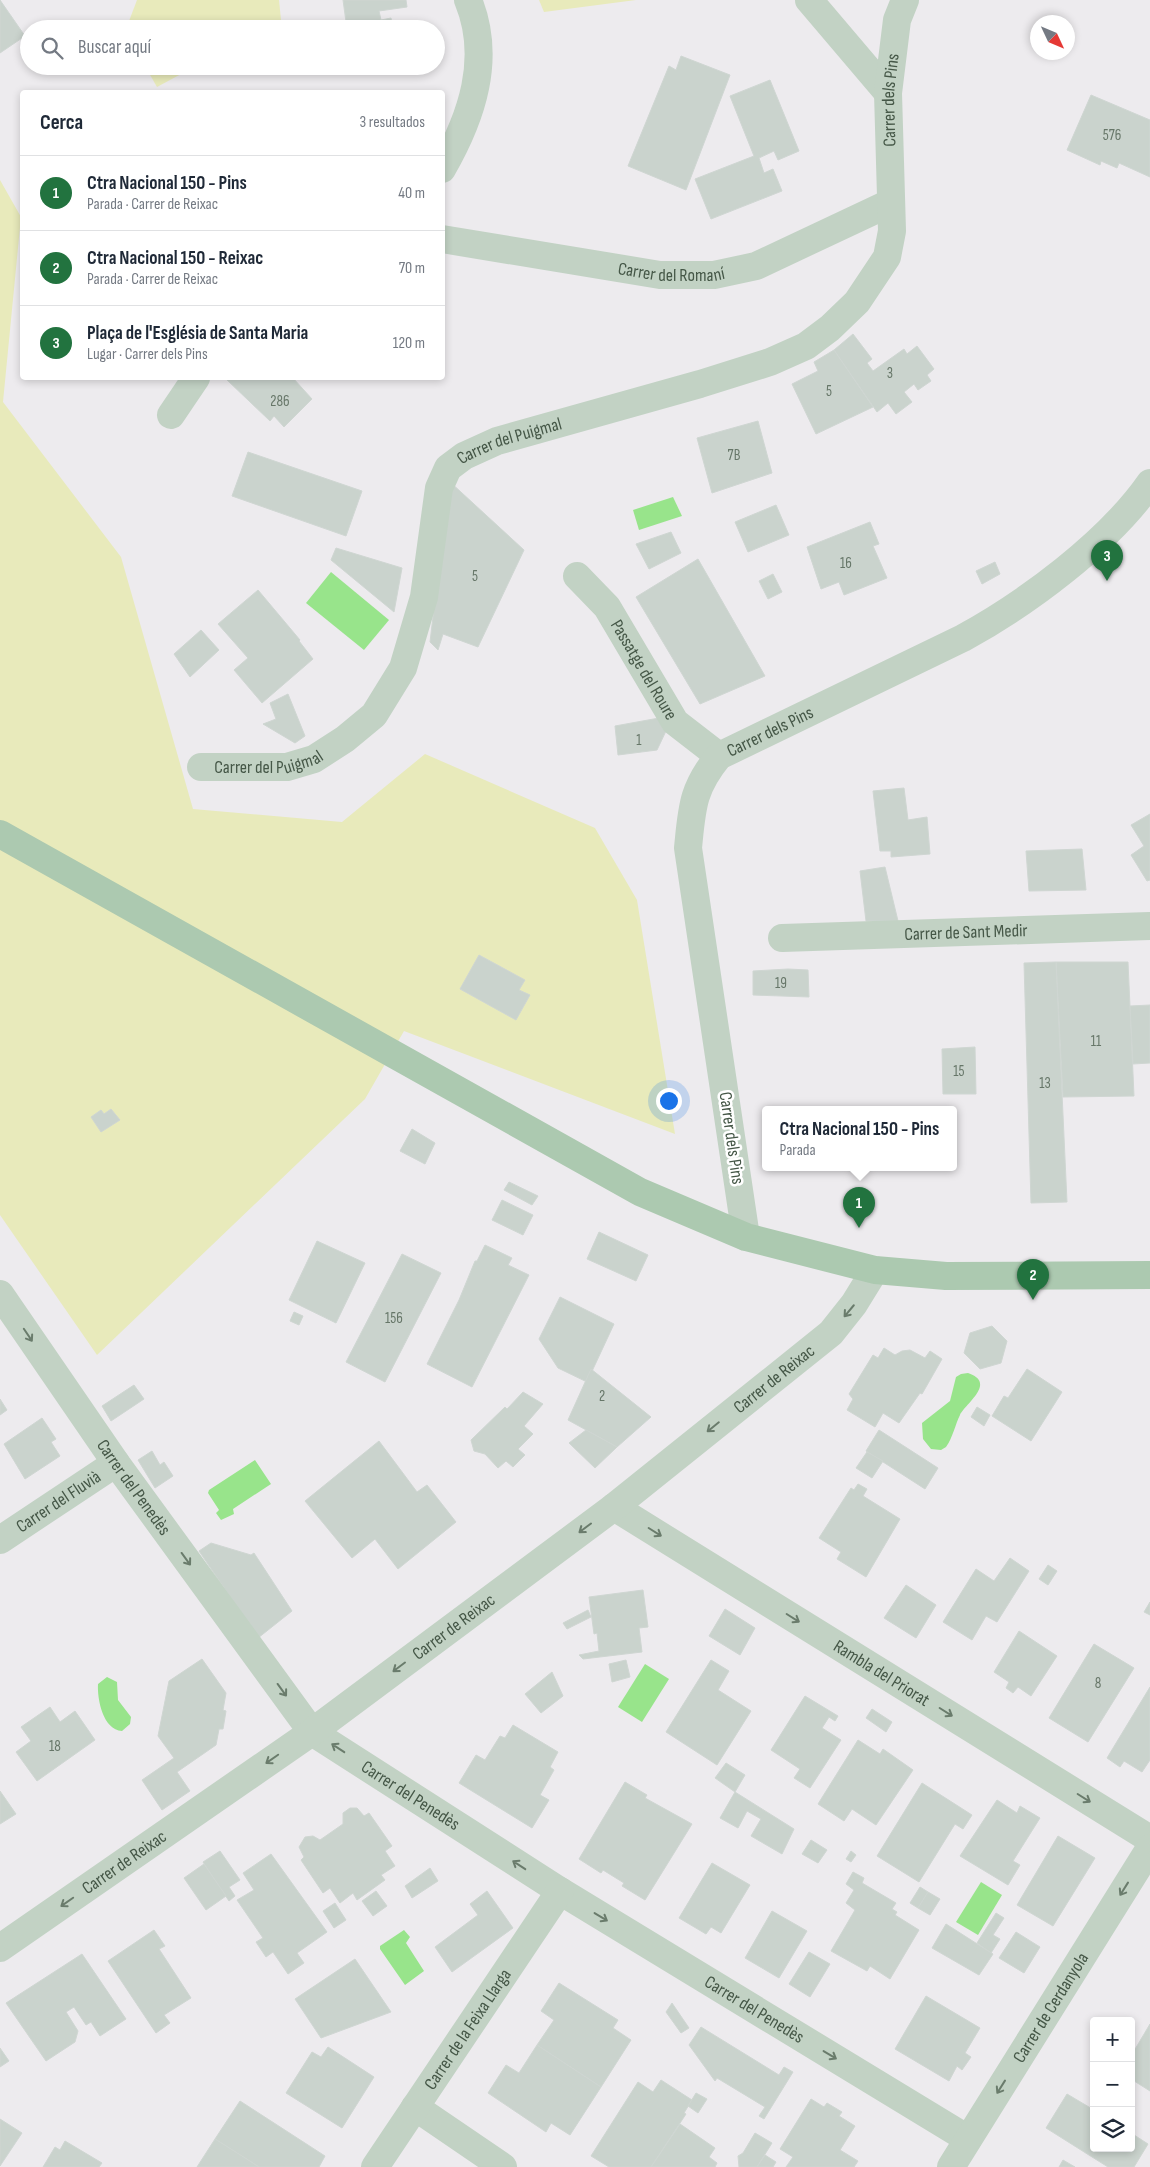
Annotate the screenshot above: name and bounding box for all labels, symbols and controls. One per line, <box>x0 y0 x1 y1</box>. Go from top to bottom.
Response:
north arrow <box>1030 15 1075 60</box>
search box <box>20 20 445 75</box>
icon: search <box>38 34 66 62</box>
text: Buscar aquí <box>78 36 151 59</box>
street label: Carrer dels Pins <box>878 52 904 147</box>
text: Cerca <box>40 110 83 135</box>
text: 3 resultados <box>360 113 425 132</box>
house number: 576 <box>1103 126 1121 145</box>
text: Ctra Nacional 150 - Pins <box>87 172 247 195</box>
text: 1 <box>53 184 59 203</box>
text: 40 m <box>398 184 425 203</box>
text: Parada · Carrer de Reixac <box>87 195 218 214</box>
text: Ctra Nacional 150 - Reixac <box>87 247 263 270</box>
street label: Carrer del Romaní <box>616 258 727 286</box>
text: 2 <box>52 259 60 278</box>
text: 70 m <box>399 259 425 278</box>
text: Parada · Carrer de Reixac <box>87 270 218 289</box>
text: Plaça de l'Església de Santa Maria <box>87 322 308 345</box>
text: 3 <box>52 334 60 353</box>
text: 120 m <box>393 334 425 353</box>
text: Lugar · Carrer dels Pins <box>87 345 208 364</box>
house number: 3 <box>887 364 893 383</box>
house number: 5 <box>826 382 832 401</box>
house number: 286 <box>270 392 290 411</box>
street label: Carrer del Puigmal <box>453 413 564 469</box>
house number: 7B <box>728 446 741 465</box>
pin: 3 <box>1091 540 1123 581</box>
house number: 16 <box>840 554 852 573</box>
house number: 5 <box>472 567 478 586</box>
street label: Passatge del Roure <box>606 616 681 724</box>
street label: Carrer dels Pins <box>724 702 817 762</box>
house number: 1 <box>636 731 642 750</box>
street label: Carrer del Puigmal <box>214 746 327 778</box>
street label: Carrer de Sant Medir <box>904 920 1028 945</box>
house number: 19 <box>775 974 787 993</box>
house number: 11 <box>1091 1032 1102 1051</box>
house number: 15 <box>953 1062 965 1081</box>
house number: 13 <box>1039 1074 1051 1093</box>
your location <box>656 1088 682 1114</box>
street label: Carrer dels Pins <box>715 1090 748 1186</box>
popup <box>762 1106 957 1171</box>
text: Ctra Nacional 150 - Pins <box>780 1118 939 1141</box>
text: Parada <box>780 1141 816 1160</box>
pin: 1 <box>843 1187 875 1228</box>
pin: 2 <box>1017 1259 1049 1300</box>
one-way arrow <box>844 1304 855 1317</box>
house number: 156 <box>385 1309 403 1328</box>
one-way arrow <box>23 1327 33 1341</box>
street label: Carrer de Reixac <box>729 1340 819 1418</box>
house number: 2 <box>599 1387 605 1406</box>
one-way arrow <box>706 1422 719 1433</box>
street label: Carrer del Penedès <box>92 1436 175 1539</box>
street label: Carrer del Fluvià <box>12 1466 105 1537</box>
one-way arrow <box>578 1523 592 1533</box>
one-way arrow <box>648 1528 662 1538</box>
one-way arrow <box>181 1552 191 1566</box>
street label: Carrer de Reixac <box>408 1589 499 1665</box>
one-way arrow <box>786 1613 800 1623</box>
street label: Rambla del Priorat <box>830 1636 934 1711</box>
one-way arrow <box>392 1662 406 1672</box>
house number: 8 <box>1095 1674 1101 1693</box>
one-way arrow <box>277 1683 287 1697</box>
one-way arrow <box>939 1708 953 1718</box>
house number: 18 <box>49 1737 61 1756</box>
one-way arrow <box>331 1743 345 1754</box>
one-way arrow <box>265 1754 279 1764</box>
street label: Carrer del Penedès <box>357 1756 464 1835</box>
one-way arrow <box>1077 1793 1091 1803</box>
street label: Carrer de Reixac <box>78 1826 171 1899</box>
one-way arrow <box>512 1860 526 1870</box>
one-way arrow <box>1119 1882 1129 1896</box>
one-way arrow <box>60 1897 74 1907</box>
one-way arrow <box>594 1912 608 1922</box>
street label: Carrer de Cerdanyola <box>1009 1949 1093 2067</box>
street label: Carrer de la Feixa Llarga <box>420 1965 516 2094</box>
street label: Carrer del Penedès <box>701 1971 808 2048</box>
map controls <box>1090 2017 1135 2152</box>
button: + <box>1090 2017 1135 2062</box>
one-way arrow <box>823 2051 837 2061</box>
button: − <box>1090 2062 1135 2107</box>
one-way arrow <box>996 2079 1006 2093</box>
button: layers <box>1090 2107 1135 2152</box>

